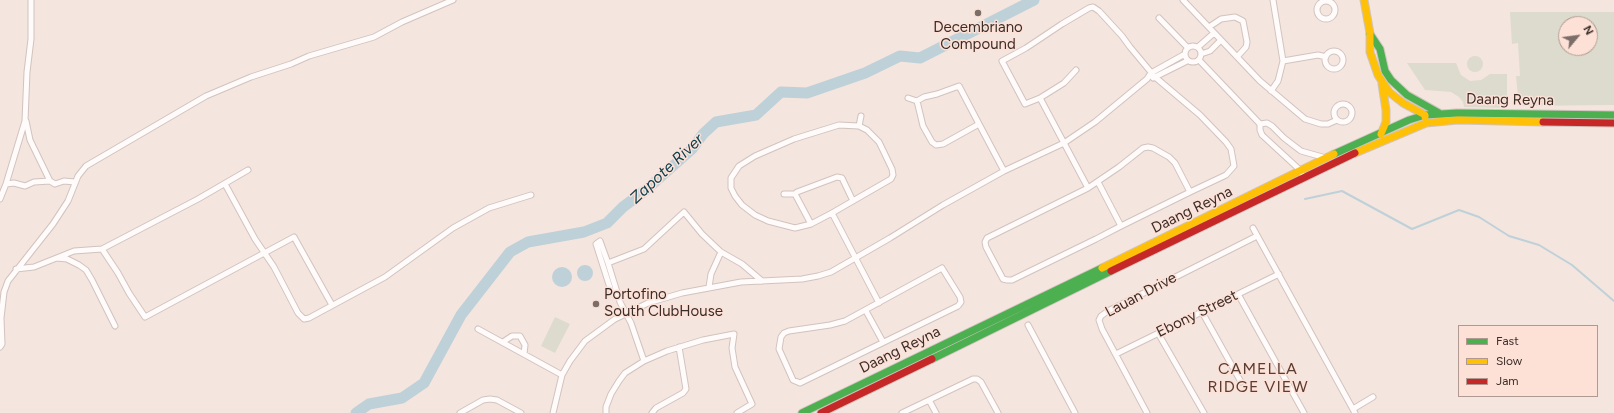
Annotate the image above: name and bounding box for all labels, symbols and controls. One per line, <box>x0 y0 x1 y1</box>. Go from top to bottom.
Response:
marker: Decembriano Compound <box>973 8 983 18</box>
north arrow <box>1558 16 1598 56</box>
place label: Decembriano Compound <box>933 19 1023 54</box>
text: N <box>1580 24 1596 37</box>
street label: Daang Reyna <box>1466 90 1554 110</box>
water label: Zapote River <box>626 130 708 208</box>
street label: Daang Reyna <box>1149 183 1235 237</box>
street label: Lauan Drive <box>1102 269 1180 321</box>
place label: Portofino South ClubHouse <box>604 286 723 321</box>
street label: Ebony Street <box>1153 287 1241 341</box>
marker: Portofino South ClubHouse <box>591 299 601 309</box>
street label: Daang Reyna <box>857 323 943 377</box>
legend <box>1458 325 1598 397</box>
text: Fast <box>1496 334 1519 348</box>
text: Slow <box>1496 354 1522 368</box>
district label: CAMELLA RIDGE VIEW <box>1207 359 1309 397</box>
text: Jam <box>1496 374 1519 388</box>

